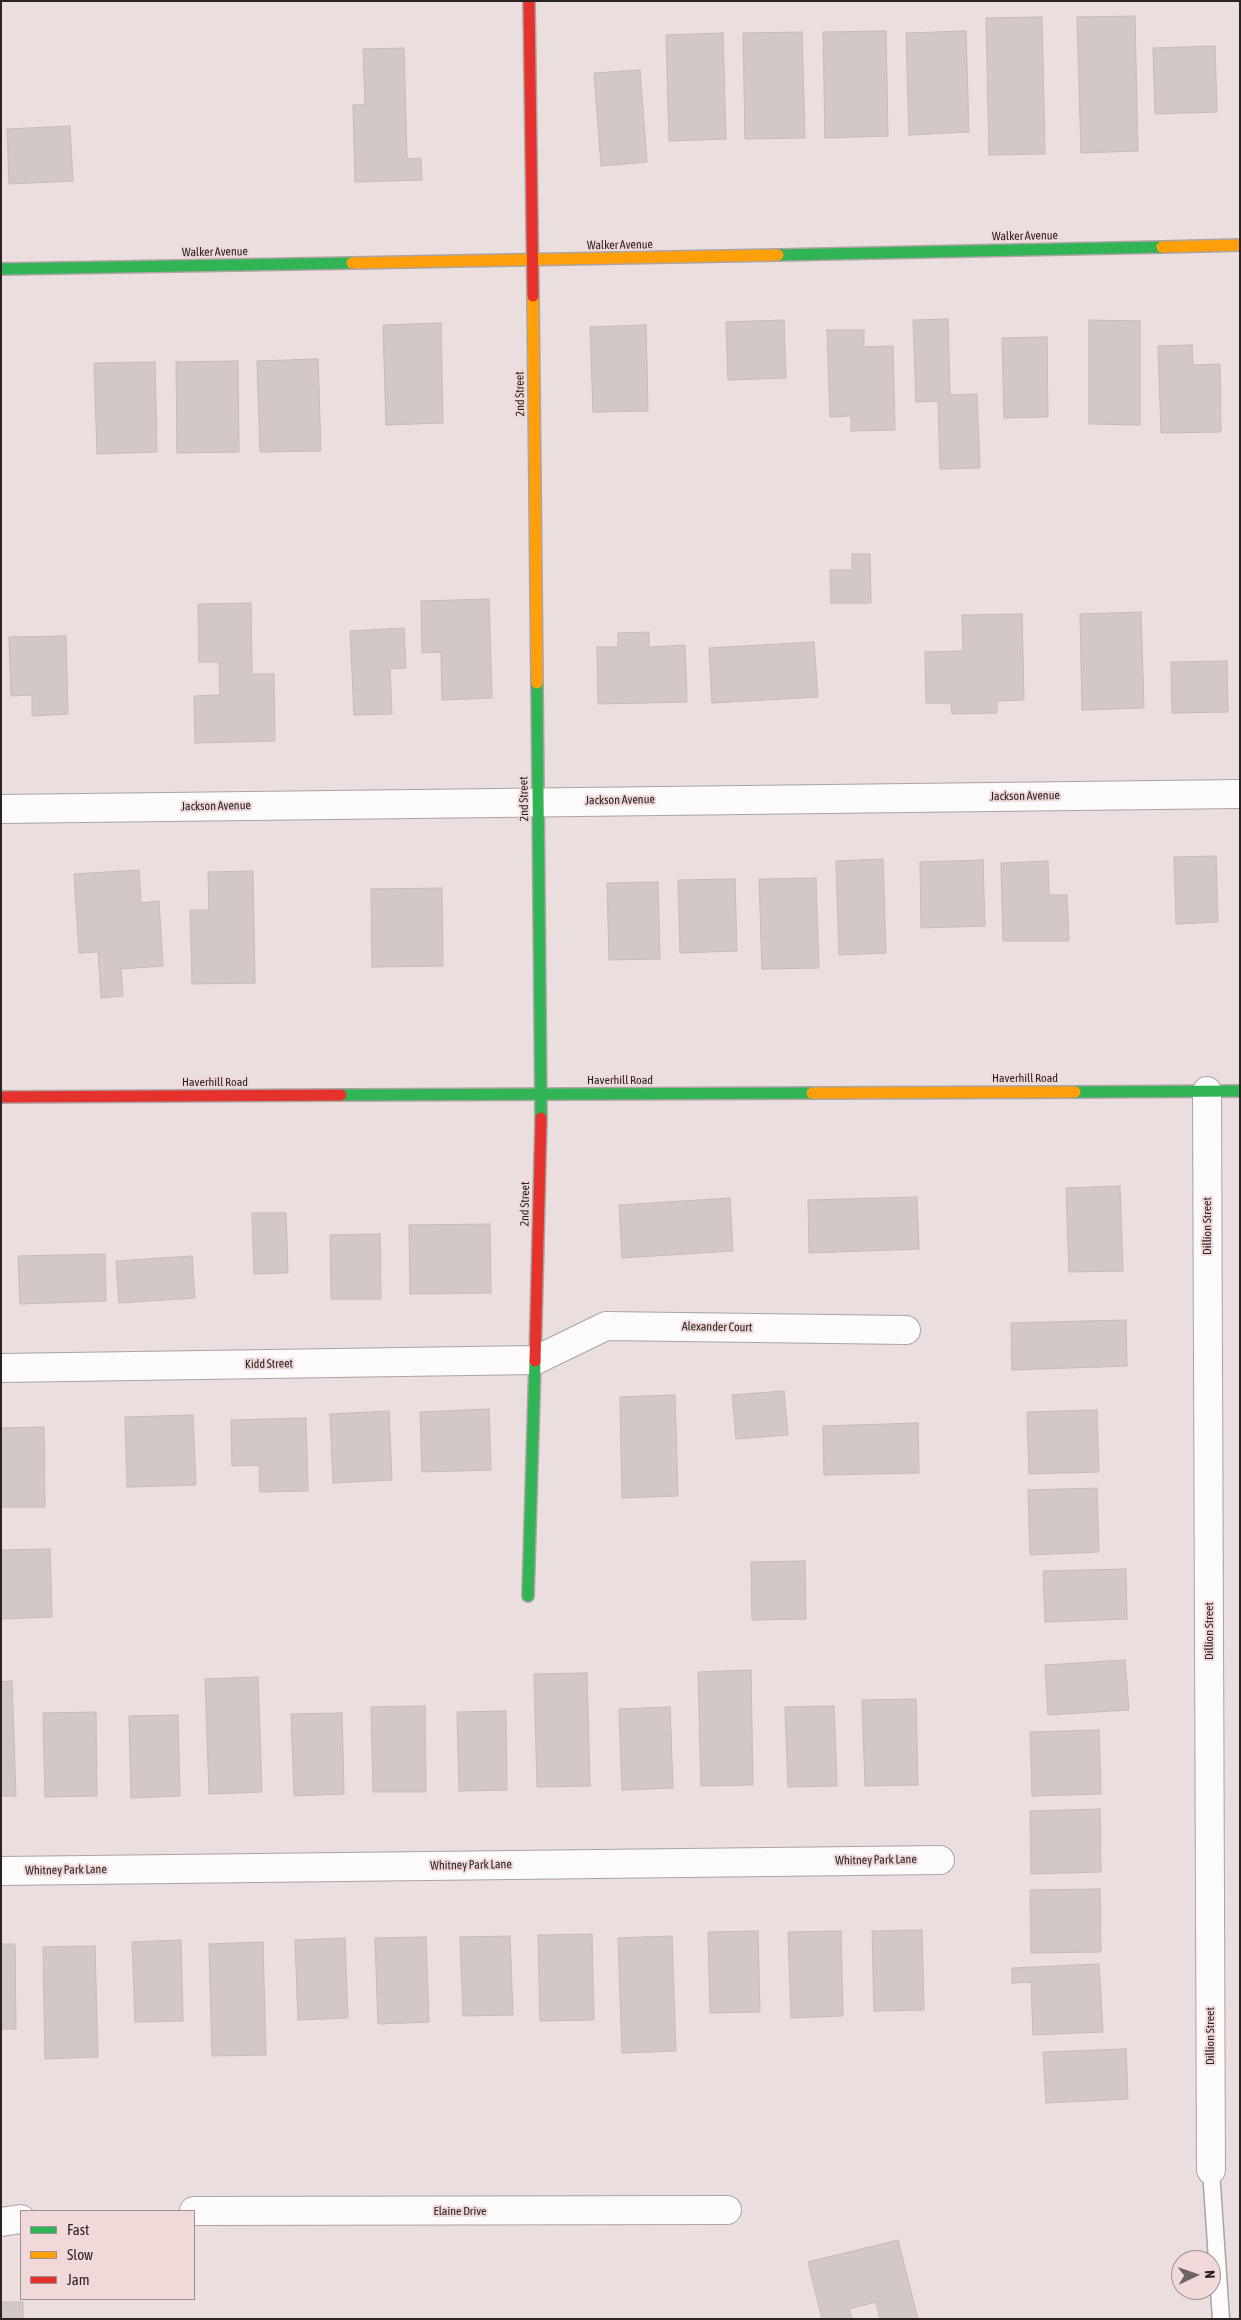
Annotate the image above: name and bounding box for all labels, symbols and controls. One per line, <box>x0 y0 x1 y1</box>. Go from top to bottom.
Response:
street label: Walker Avenue <box>992 228 1058 244</box>
street label: Walker Avenue <box>587 237 653 253</box>
street label: Walker Avenue <box>182 244 248 260</box>
street label: 2nd Street <box>512 371 528 417</box>
street label: 2nd Street <box>516 776 532 822</box>
street label: Jackson Avenue <box>990 788 1060 804</box>
street label: Jackson Avenue <box>585 792 655 808</box>
street label: Jackson Avenue <box>181 798 251 814</box>
street label: Haverhill Road <box>992 1071 1058 1085</box>
street label: Haverhill Road <box>587 1073 653 1087</box>
street label: Haverhill Road <box>182 1075 248 1089</box>
street label: 2nd Street <box>517 1181 533 1227</box>
street label: Dillion Street <box>1200 1197 1214 1255</box>
street label: Alexander Court <box>682 1319 752 1335</box>
street label: Kidd Street <box>245 1356 293 1372</box>
street label: Dillion Street <box>1202 1602 1216 1660</box>
street label: Whitney Park Lane <box>835 1852 917 1868</box>
street label: Whitney Park Lane <box>430 1857 512 1873</box>
street label: Whitney Park Lane <box>25 1862 107 1878</box>
street label: Dillion Street <box>1203 2007 1217 2065</box>
street label: Elaine Drive <box>434 2204 486 2218</box>
legend <box>20 2210 195 2300</box>
text: Fast <box>67 2221 89 2238</box>
text: Slow <box>67 2246 93 2263</box>
north arrow <box>1171 2250 1221 2300</box>
text: N <box>1202 2270 1218 2279</box>
text: Jam <box>67 2271 90 2288</box>

